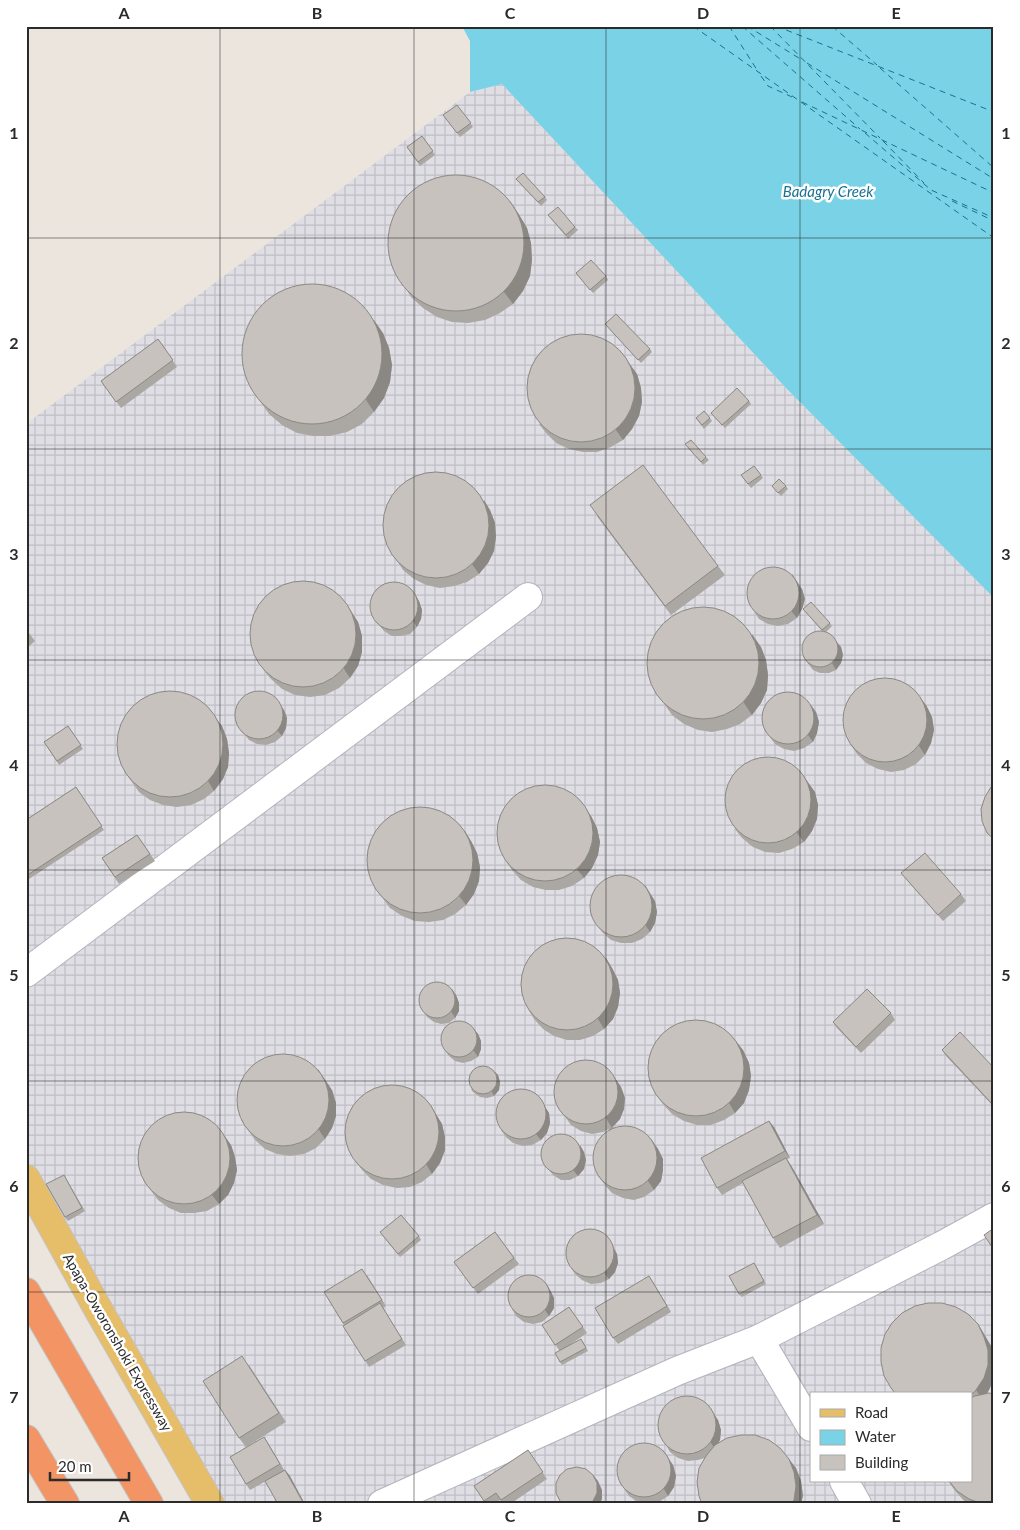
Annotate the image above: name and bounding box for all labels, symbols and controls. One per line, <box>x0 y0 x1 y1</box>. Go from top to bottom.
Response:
text: A <box>117 3 130 22</box>
text: B <box>312 3 322 22</box>
text: C <box>505 3 516 22</box>
text: D <box>697 3 709 22</box>
text: E <box>891 3 901 22</box>
text: 1 <box>9 123 19 142</box>
text: 1 <box>1001 123 1011 142</box>
water label: Badagry Creek <box>783 182 874 200</box>
text: 2 <box>9 333 19 352</box>
text: 2 <box>1001 333 1011 352</box>
text: 3 <box>9 544 19 563</box>
text: 3 <box>1001 544 1011 563</box>
text: 4 <box>9 755 19 774</box>
text: 4 <box>1001 755 1011 774</box>
text: 5 <box>9 965 19 984</box>
text: 5 <box>1001 965 1011 984</box>
text: 6 <box>9 1176 19 1195</box>
text: 6 <box>1001 1176 1011 1195</box>
street label: Apapa-Oworonshoki Expressway <box>60 1250 176 1435</box>
text: 7 <box>9 1387 19 1406</box>
text: 7 <box>1001 1387 1011 1406</box>
legend <box>810 1392 972 1482</box>
text: Road <box>855 1403 888 1421</box>
text: Water <box>855 1427 896 1445</box>
scale bar <box>50 1450 129 1482</box>
text: Building <box>855 1453 908 1471</box>
text: 20 m <box>58 1457 92 1475</box>
text: A <box>117 1506 130 1525</box>
text: B <box>312 1506 322 1525</box>
text: C <box>505 1506 516 1525</box>
text: D <box>697 1506 709 1525</box>
text: E <box>891 1506 901 1525</box>

